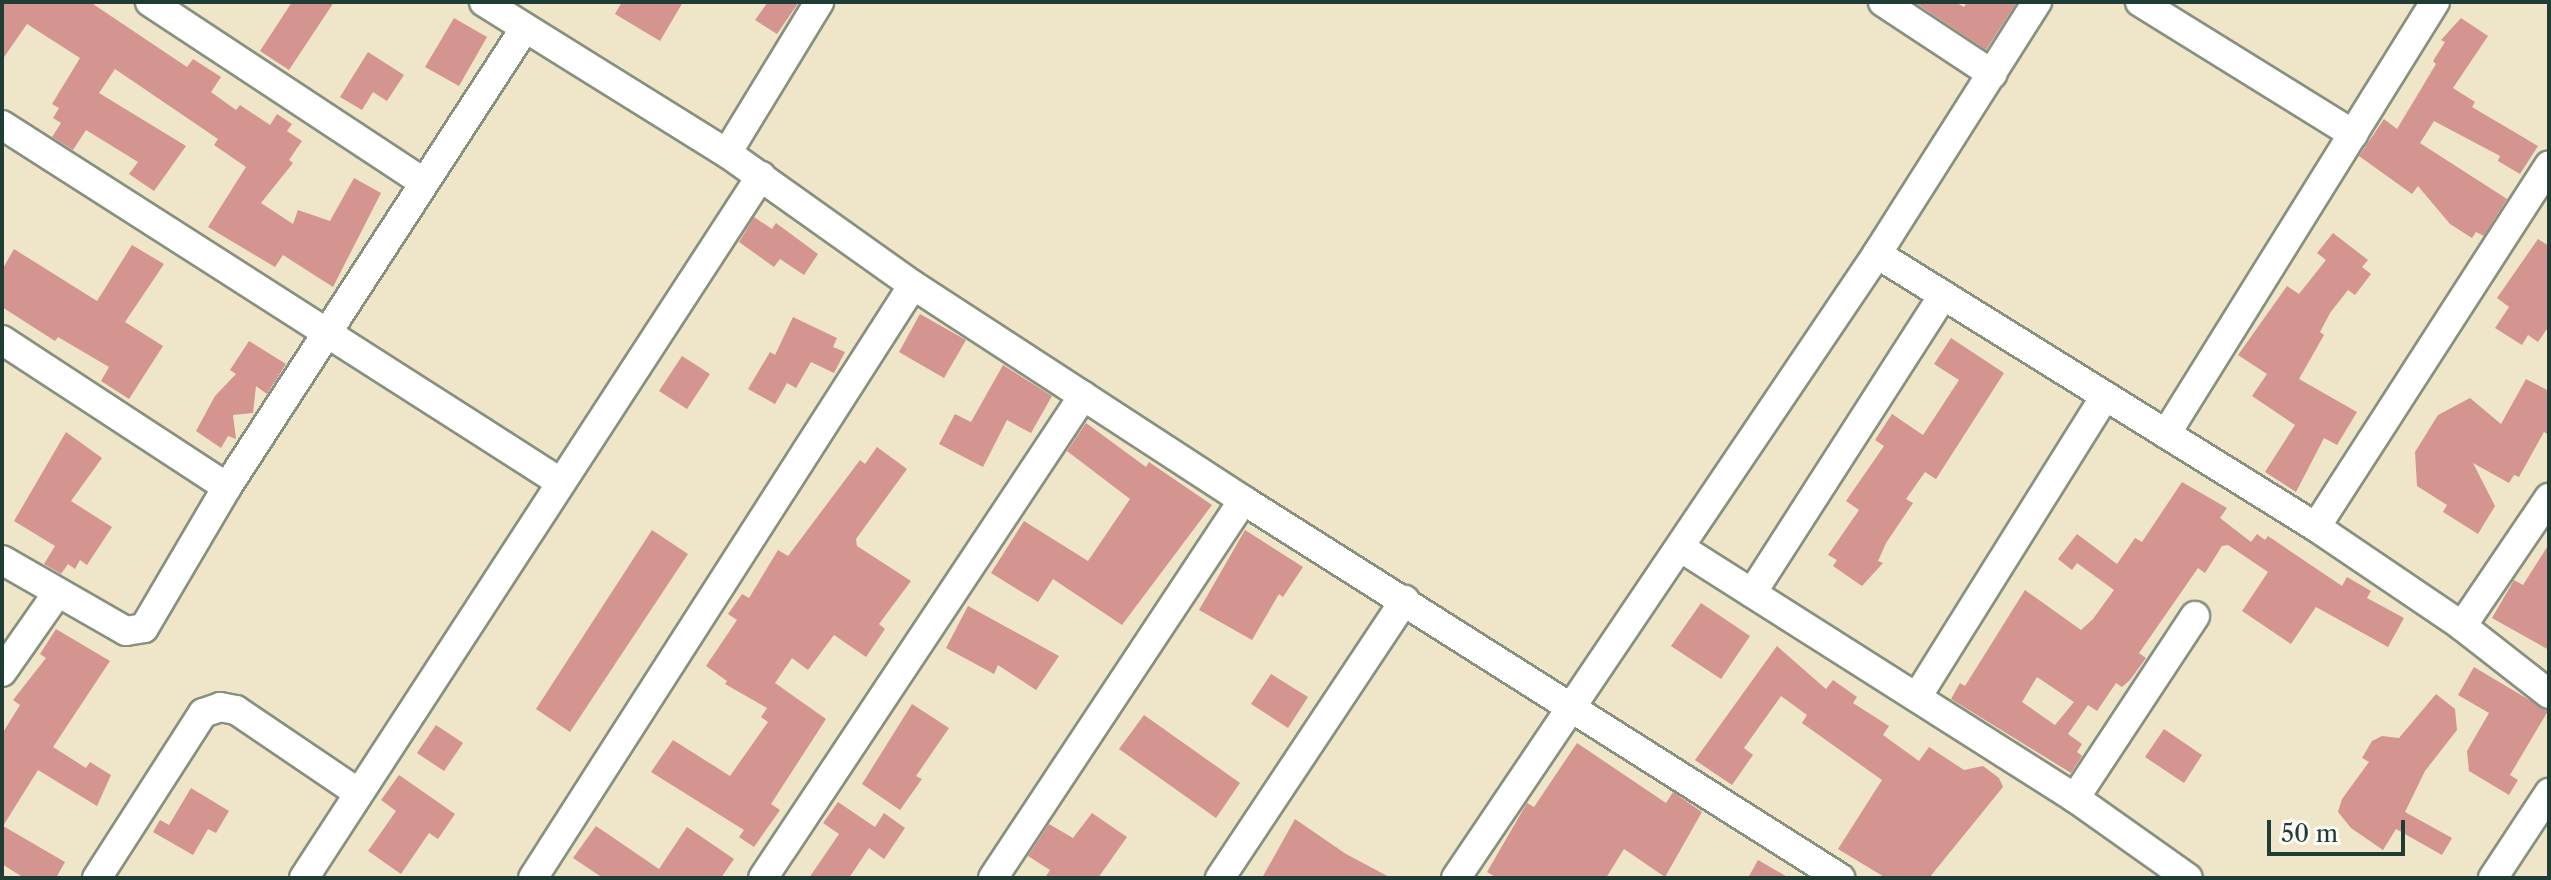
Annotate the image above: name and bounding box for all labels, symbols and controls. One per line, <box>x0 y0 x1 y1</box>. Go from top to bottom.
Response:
scale bar <box>2271 804 2409 854</box>
text: 50 m <box>2281 819 2338 848</box>

